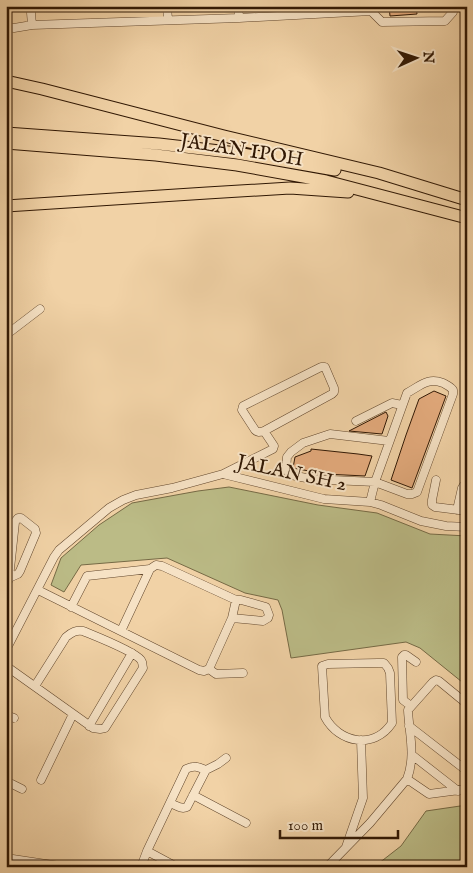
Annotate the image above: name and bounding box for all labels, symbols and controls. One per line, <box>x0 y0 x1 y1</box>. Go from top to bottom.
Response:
north arrow <box>390 32 440 82</box>
text: N <box>419 50 437 64</box>
street label: JALAN IPOH <box>176 128 305 173</box>
street label: JALAN SH 2 <box>232 449 349 497</box>
scale bar <box>280 808 398 840</box>
text: 100 m <box>288 816 324 835</box>

